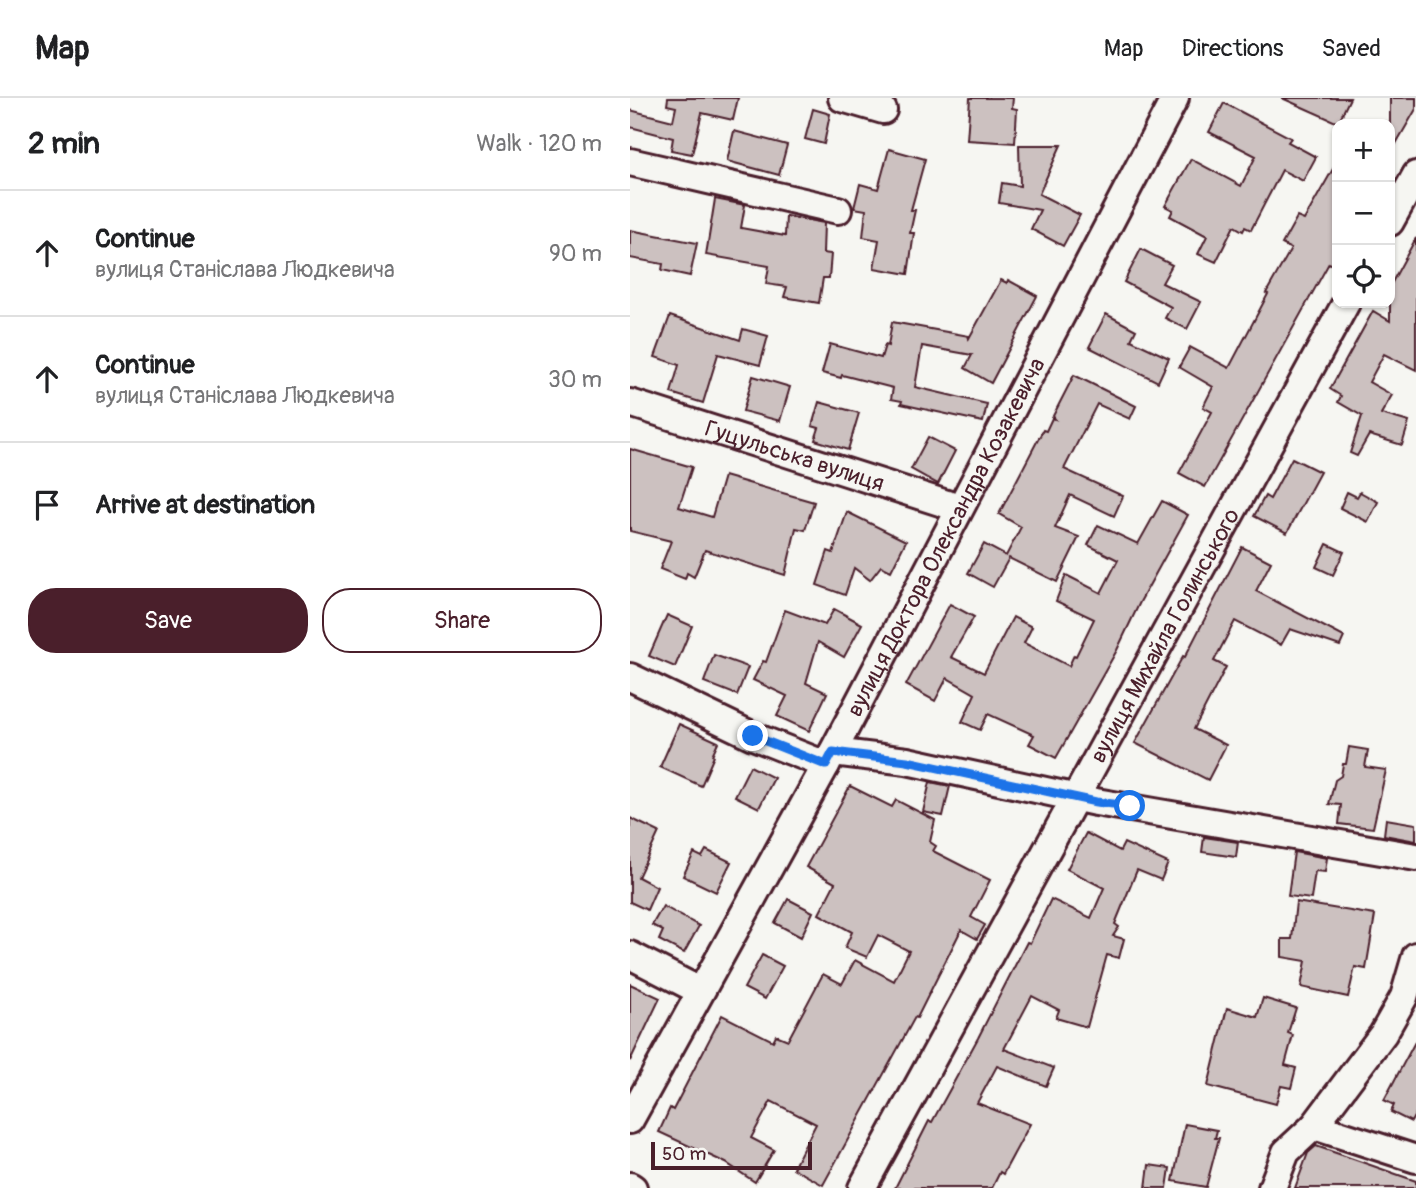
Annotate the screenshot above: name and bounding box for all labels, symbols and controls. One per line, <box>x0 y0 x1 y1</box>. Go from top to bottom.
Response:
text: Map <box>35 28 90 69</box>
text: Map <box>1104 34 1144 63</box>
text: Directions <box>1182 34 1283 63</box>
text: Saved <box>1321 34 1381 63</box>
map controls <box>1332 119 1395 308</box>
button: + <box>1332 119 1395 182</box>
text: 2 min <box>28 125 100 162</box>
text: Walk · 120 m <box>476 129 602 158</box>
button: − <box>1332 182 1395 245</box>
text: Continue <box>95 223 195 255</box>
icon: ahead <box>28 234 66 272</box>
text: 90 m <box>549 239 602 268</box>
button: locate <box>1332 245 1395 308</box>
text: вулиця Станіслава Людкевича <box>95 255 395 284</box>
text: Continue <box>95 349 195 381</box>
street label: вулиця Доктора Олександра Козакевича <box>840 353 1052 721</box>
icon: ahead <box>28 360 66 398</box>
text: 30 m <box>548 365 602 394</box>
text: вулиця Станіслава Людкевича <box>95 381 395 410</box>
street label: Гуцульська вулиця <box>701 414 888 498</box>
icon: arrive <box>28 486 66 524</box>
text: Arrive at destination <box>95 489 315 521</box>
street label: вулиця Михайла Голинського <box>1083 503 1246 768</box>
button: Save <box>28 588 308 653</box>
button: Share <box>322 588 602 653</box>
route end <box>737 720 768 751</box>
route start <box>1114 790 1145 821</box>
scale bar <box>651 1139 812 1171</box>
text: 50 m <box>662 1142 706 1166</box>

